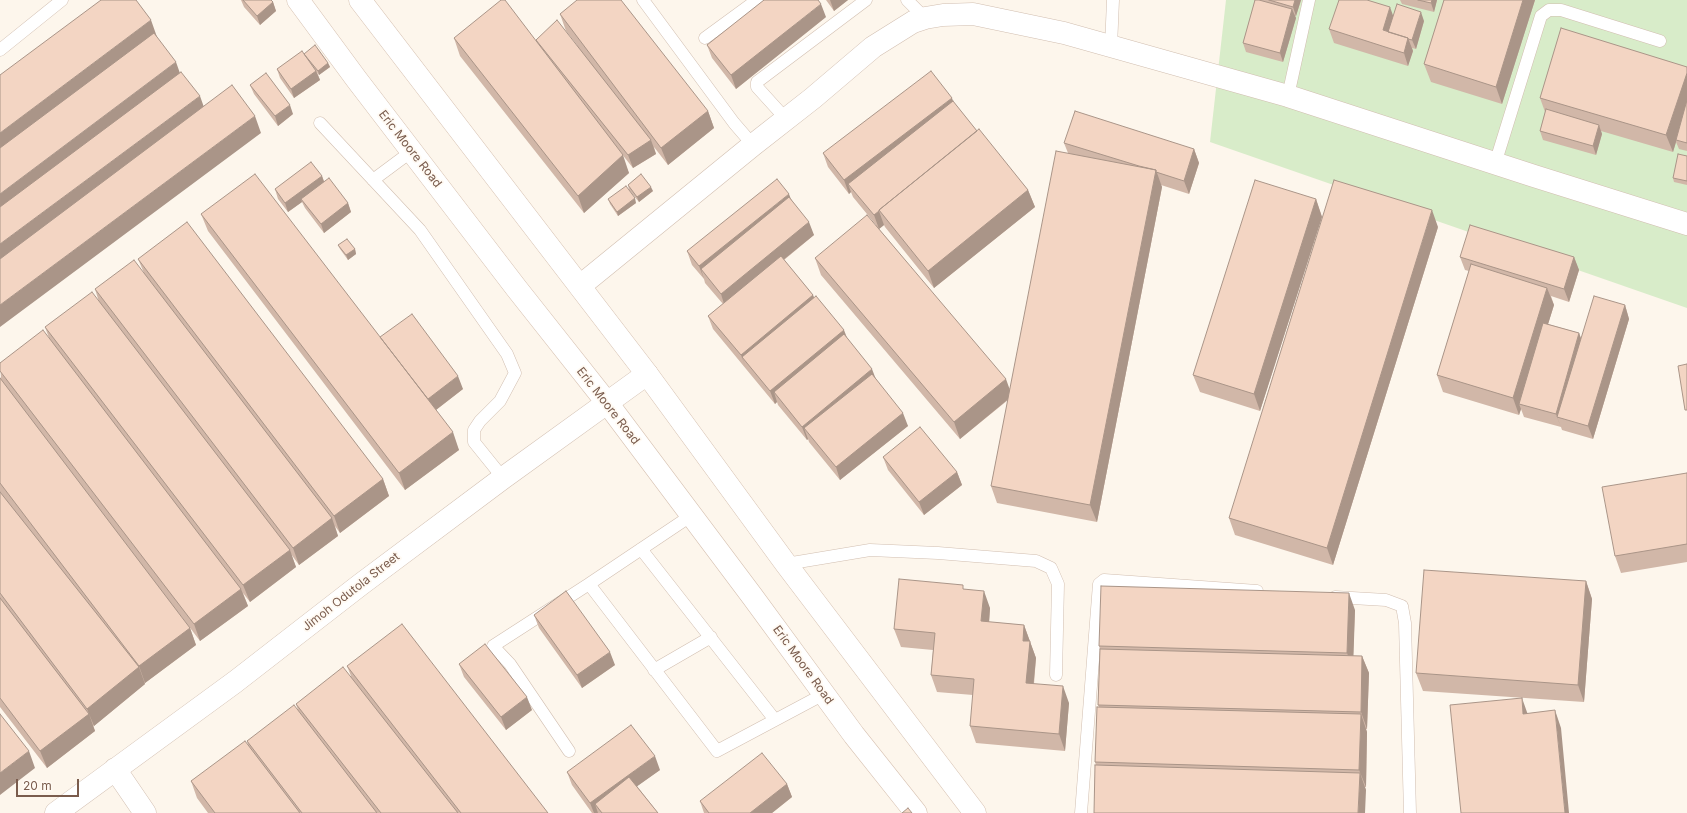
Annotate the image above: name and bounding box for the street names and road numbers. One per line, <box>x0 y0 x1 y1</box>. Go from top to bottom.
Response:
street label: Eric Moore Road <box>375 108 445 190</box>
street label: Eric Moore Road <box>573 365 643 447</box>
street label: Jimoh Odutola Street <box>300 550 402 634</box>
street label: Eric Moore Road <box>770 623 836 707</box>

